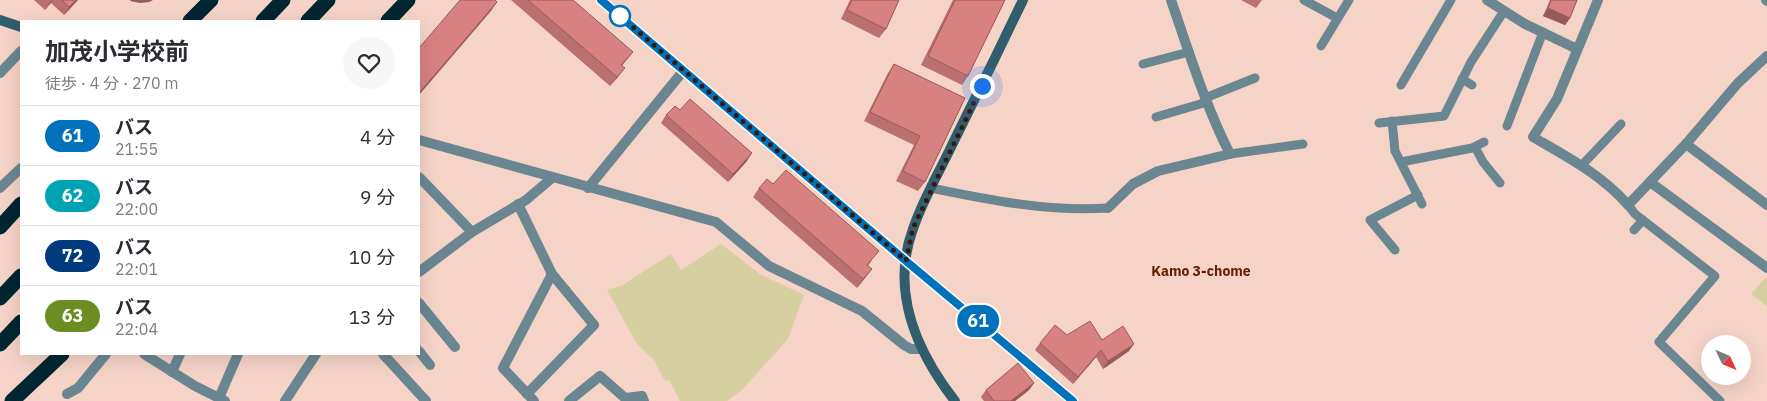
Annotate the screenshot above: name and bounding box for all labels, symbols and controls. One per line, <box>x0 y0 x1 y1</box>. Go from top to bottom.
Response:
unlabelled marker <box>609 5 631 27</box>
text: 加茂小学校前 <box>45 35 189 67</box>
button: heart <box>343 37 395 89</box>
text: 徒歩 · 4 分 · 270 m <box>45 73 178 93</box>
your location <box>970 74 995 99</box>
text: バス <box>115 115 153 139</box>
text: 61 <box>62 124 83 147</box>
text: 4 分 <box>360 125 395 149</box>
text: 21:55 <box>115 139 158 159</box>
text: バス <box>115 175 153 199</box>
text: 62 <box>62 184 83 207</box>
text: 9 分 <box>360 185 395 209</box>
text: 22:00 <box>115 199 158 219</box>
text: バス <box>115 235 153 259</box>
text: 72 <box>62 244 83 267</box>
text: 10 分 <box>349 245 395 269</box>
text: 22:01 <box>115 259 158 279</box>
district label: Kamo 3-chome <box>1151 262 1251 280</box>
text: バス <box>115 295 153 319</box>
text: 63 <box>62 304 83 327</box>
text: 13 分 <box>349 305 395 329</box>
line badge: 61 <box>956 305 1000 337</box>
text: 61 <box>967 309 989 332</box>
text: 22:04 <box>115 319 158 339</box>
north arrow <box>1701 335 1751 385</box>
map controls <box>1701 335 1751 385</box>

